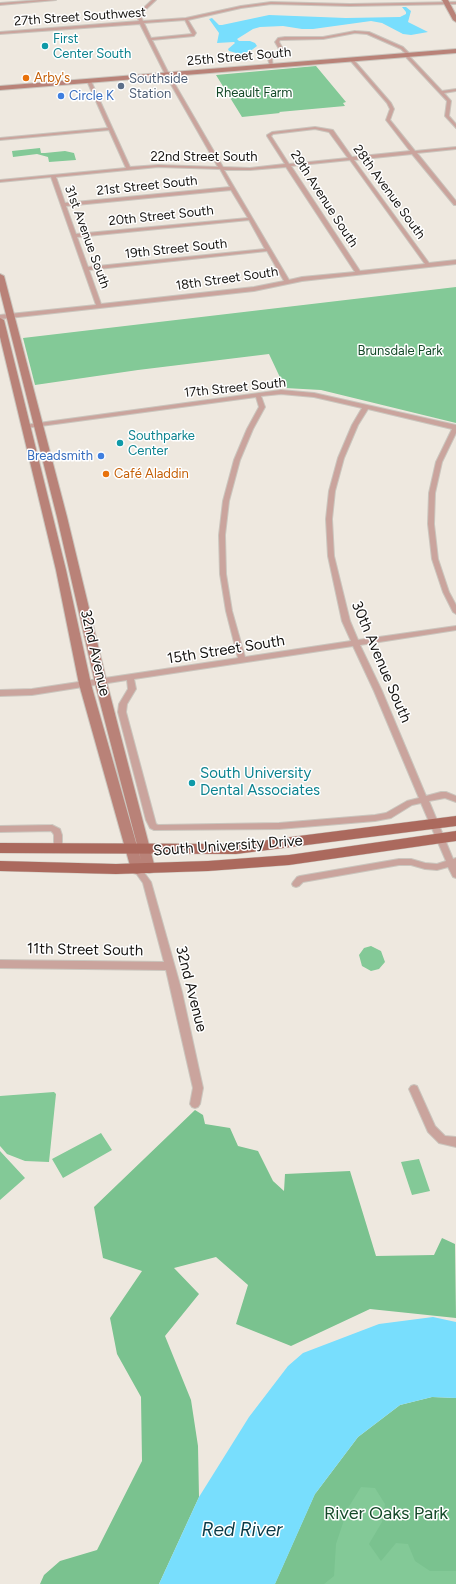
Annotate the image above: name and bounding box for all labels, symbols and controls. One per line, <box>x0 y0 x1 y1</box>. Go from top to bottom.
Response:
street label: 27th Street Southwest <box>14 5 146 29</box>
place label: First Center South <box>53 31 131 62</box>
marker: First Center South <box>40 41 50 51</box>
street label: 25th Street South <box>186 45 292 69</box>
place label: Arby's <box>34 70 70 86</box>
place label: Southside Station <box>129 71 188 102</box>
marker: Arby's <box>21 73 31 83</box>
marker: Southside Station <box>116 81 126 91</box>
park label: Rheault Farm <box>216 85 292 101</box>
place label: Circle K <box>69 88 114 104</box>
marker: Circle K <box>56 91 66 101</box>
street label: 28th Avenue South <box>350 142 428 242</box>
street label: 29th Avenue South <box>287 148 361 250</box>
street label: 22nd Street South <box>150 149 258 165</box>
street label: 21st Street South <box>96 173 198 199</box>
street label: 31st Avenue South <box>61 183 113 291</box>
street label: 20th Street South <box>108 203 214 229</box>
street label: 19th Street South <box>124 236 228 262</box>
street label: 18th Street South <box>175 264 279 294</box>
park label: Brunsdale Park <box>357 343 443 359</box>
street label: 17th Street South <box>183 375 287 401</box>
place label: Southparke Center <box>128 428 195 459</box>
marker: Southparke Center <box>115 438 125 448</box>
place label: Breadsmith <box>27 448 93 464</box>
marker: Breadsmith <box>96 451 106 461</box>
place label: Café Aladdin <box>114 466 189 482</box>
marker: Café Aladdin <box>101 469 111 479</box>
street label: 30th Avenue South <box>347 599 415 725</box>
street label: 32nd Avenue <box>76 608 114 698</box>
street label: 15th Street South <box>166 632 286 668</box>
place label: South University Dental Associates <box>200 765 320 800</box>
marker: South University Dental Associates <box>187 778 197 788</box>
street label: South University Drive <box>153 832 303 860</box>
street label: 11th Street South <box>27 940 143 960</box>
street label: 32nd Avenue <box>172 944 210 1034</box>
park label: River Oaks Park <box>324 1503 448 1525</box>
water label: Red River <box>202 1519 282 1541</box>

